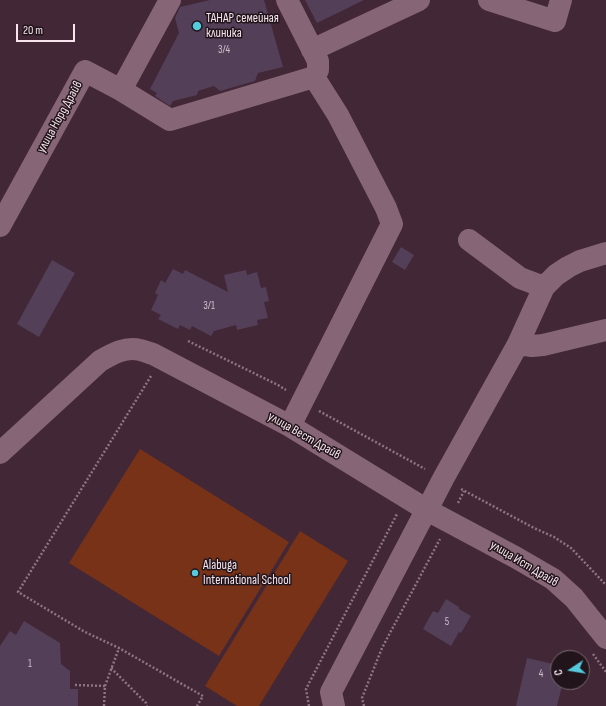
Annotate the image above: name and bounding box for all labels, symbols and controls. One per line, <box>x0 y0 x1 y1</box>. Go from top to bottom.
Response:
place label: ТАНАР семейная клиника <box>206 11 279 42</box>
scale bar <box>18 16 77 42</box>
marker: ТАНАР семейная клиника <box>191 20 203 32</box>
text: 20 m <box>23 23 43 38</box>
house number: 3/4 <box>218 43 230 57</box>
street label: улица Норд Драйв <box>34 78 86 156</box>
house number: 3/1 <box>203 299 215 313</box>
street label: улица Вест Драйв <box>265 409 343 463</box>
street label: улица Ист Драйв <box>487 537 561 591</box>
place label: Alabuga International School <box>203 558 291 589</box>
marker: Alabuga International School <box>190 568 200 578</box>
house number: 5 <box>445 615 449 629</box>
north arrow <box>550 650 590 690</box>
house number: 1 <box>28 657 32 671</box>
house number: 4 <box>539 667 543 681</box>
text: С <box>552 668 566 677</box>

